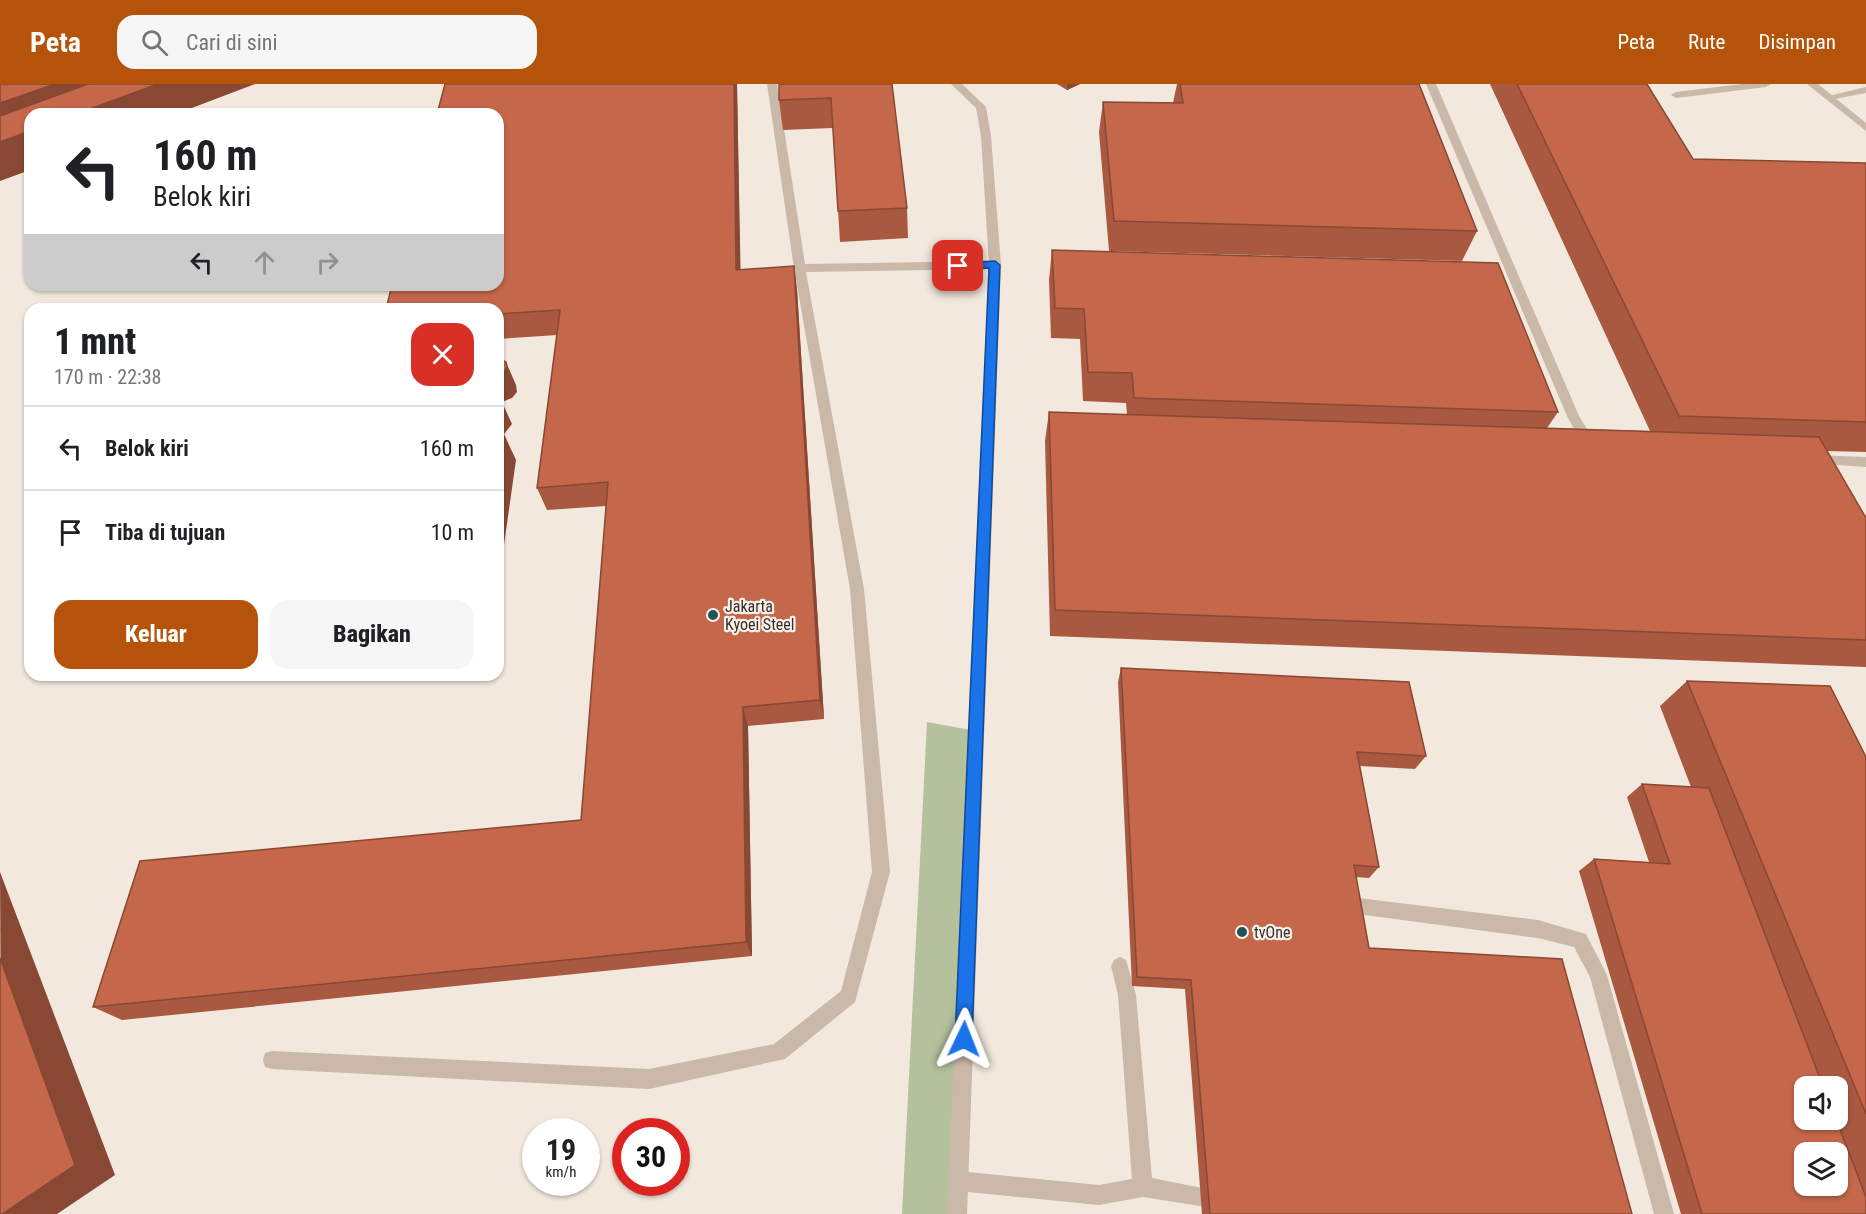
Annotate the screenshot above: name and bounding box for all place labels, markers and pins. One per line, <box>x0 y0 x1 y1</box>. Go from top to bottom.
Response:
pin <box>932 240 983 291</box>
place label: Jakarta Kyoei Steel <box>725 597 795 634</box>
marker: Jakarta Kyoei Steel <box>706 608 720 622</box>
place label: tvOne <box>1254 923 1290 942</box>
marker: tvOne <box>1235 925 1249 939</box>

